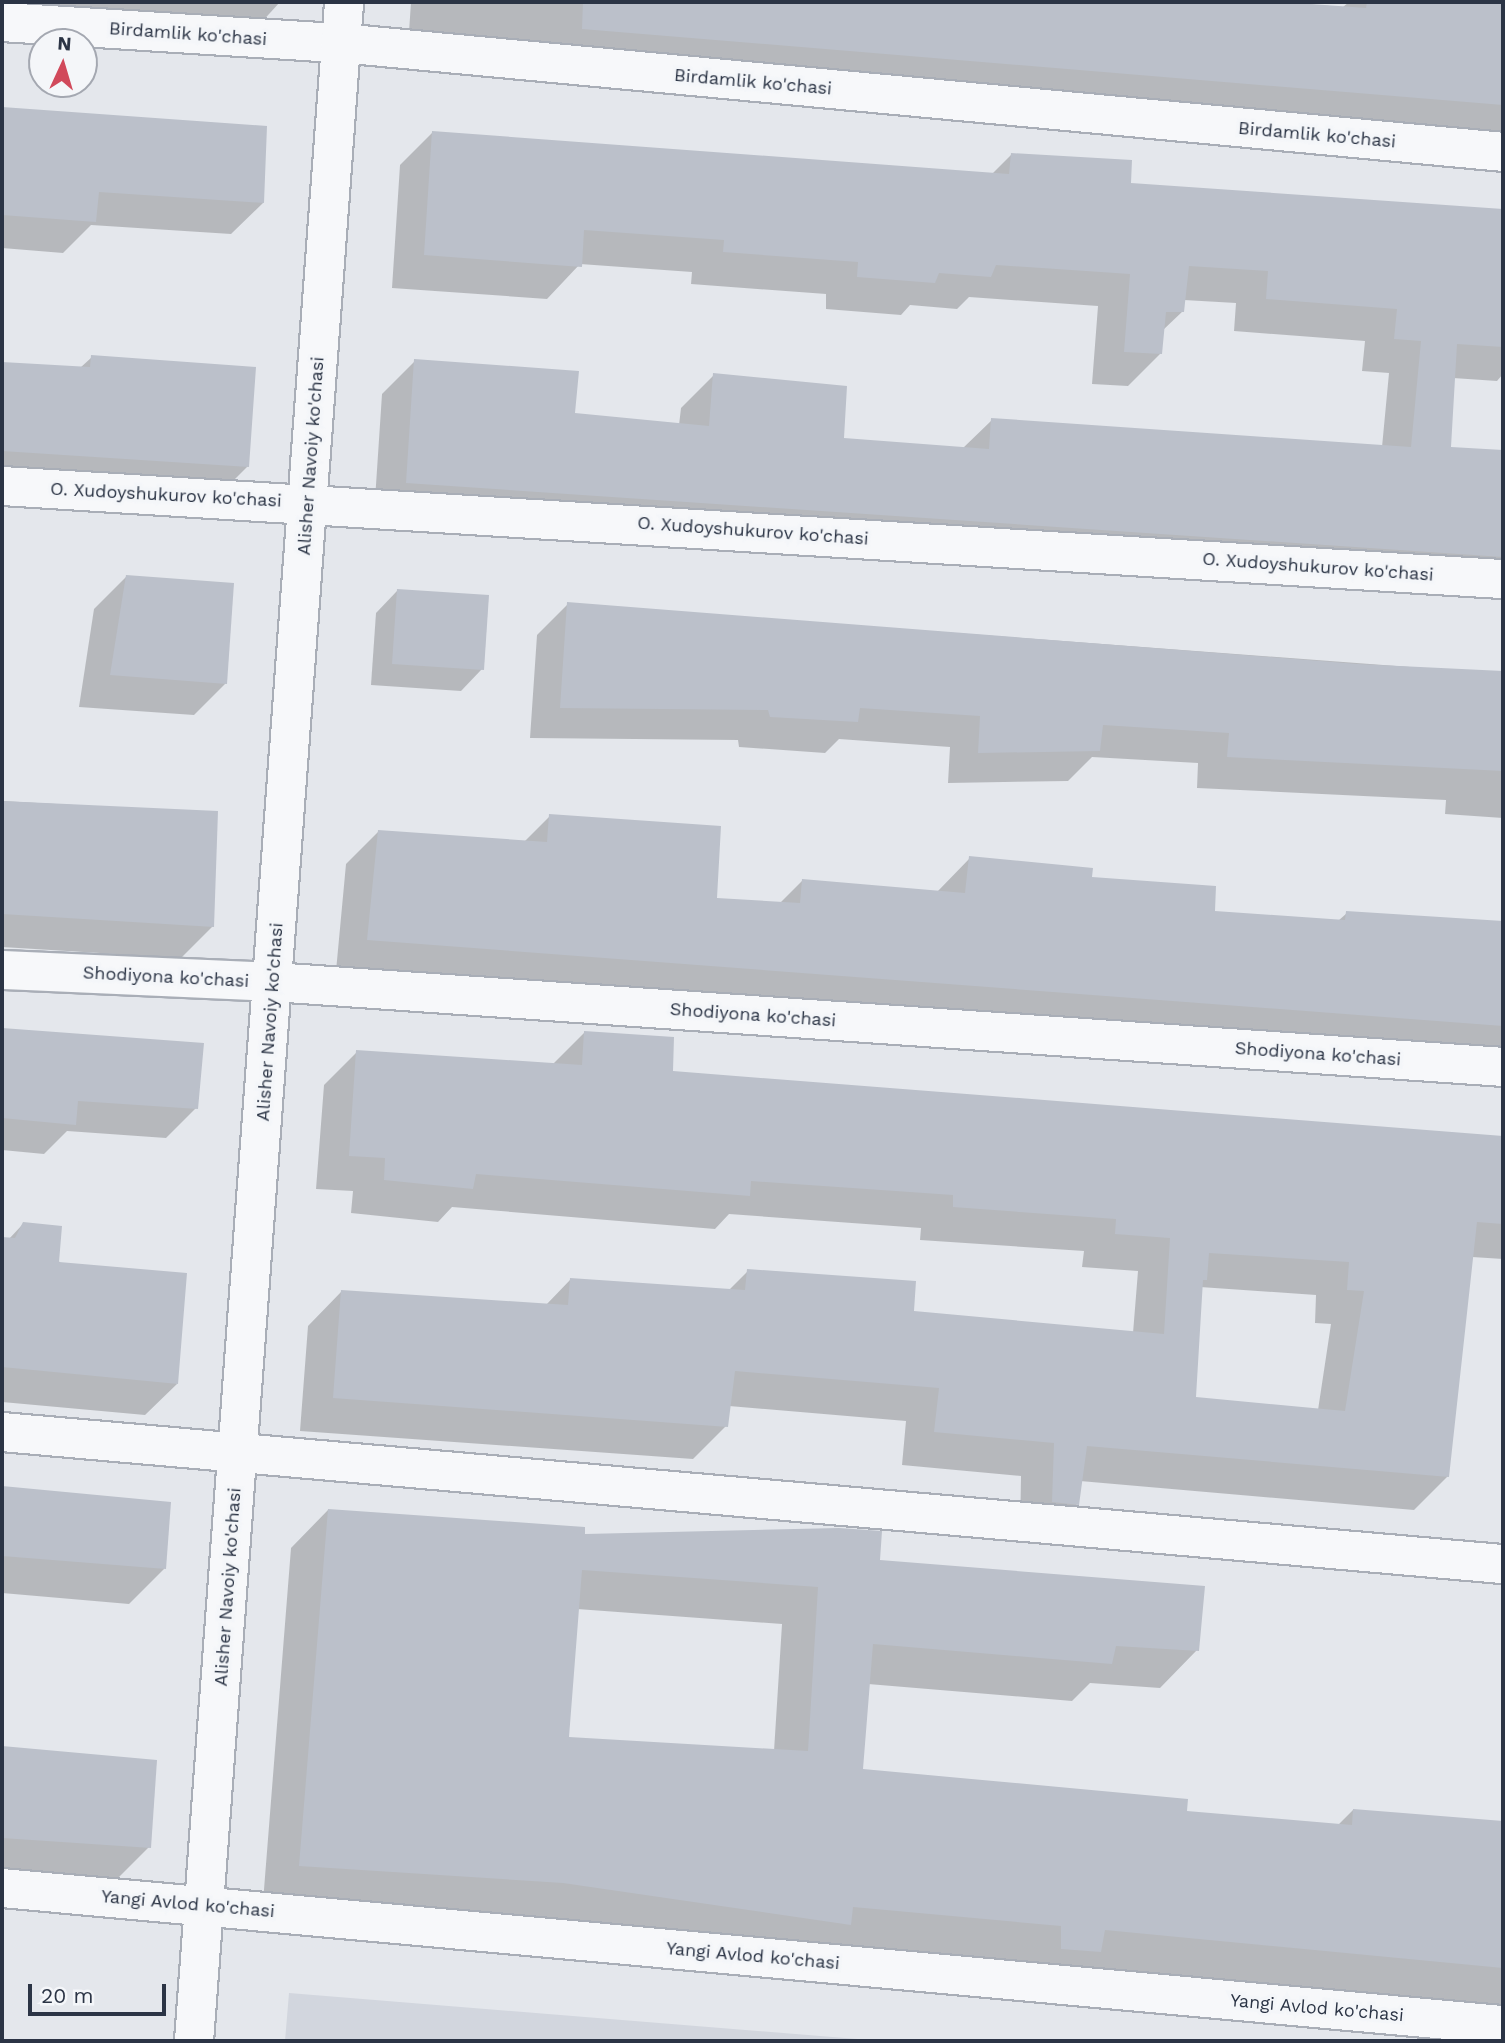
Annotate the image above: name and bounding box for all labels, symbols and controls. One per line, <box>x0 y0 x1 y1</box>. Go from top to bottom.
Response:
street label: Birdamlik ko'chasi <box>108 18 268 50</box>
north arrow <box>28 28 98 98</box>
text: N <box>57 32 72 56</box>
street label: Birdamlik ko'chasi <box>673 64 833 100</box>
street label: Birdamlik ko'chasi <box>1237 117 1397 153</box>
street label: Alisher Navoiy ko'chasi <box>293 356 329 556</box>
street label: O. Xudoyshukurov ko'chasi <box>49 478 283 512</box>
street label: O. Xudoyshukurov ko'chasi <box>636 512 870 550</box>
street label: O. Xudoyshukurov ko'chasi <box>1201 548 1435 586</box>
street label: Alisher Navoiy ko'chasi <box>252 922 288 1122</box>
street label: Shodiyona ko'chasi <box>82 962 250 992</box>
street label: Shodiyona ko'chasi <box>669 998 837 1032</box>
street label: Shodiyona ko'chasi <box>1234 1037 1402 1071</box>
street label: Alisher Navoiy ko'chasi <box>210 1487 246 1687</box>
street label: Yangi Avlod ko'chasi <box>100 1886 276 1922</box>
street label: Yangi Avlod ko'chasi <box>665 1938 841 1974</box>
scale bar <box>32 1969 170 2013</box>
text: 20 m <box>41 1983 93 2008</box>
street label: Yangi Avlod ko'chasi <box>1229 1990 1405 2026</box>

